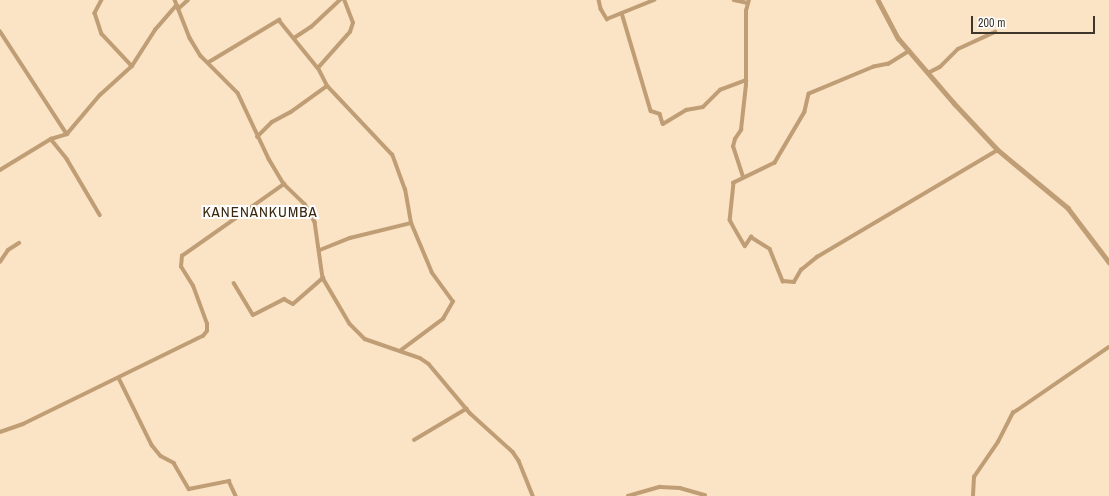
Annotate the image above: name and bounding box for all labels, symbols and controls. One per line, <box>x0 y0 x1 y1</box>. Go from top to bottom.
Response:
scale bar <box>973 8 1097 34</box>
text: 200 m <box>978 15 1005 31</box>
district label: KANENANKUMBA <box>202 203 318 221</box>

